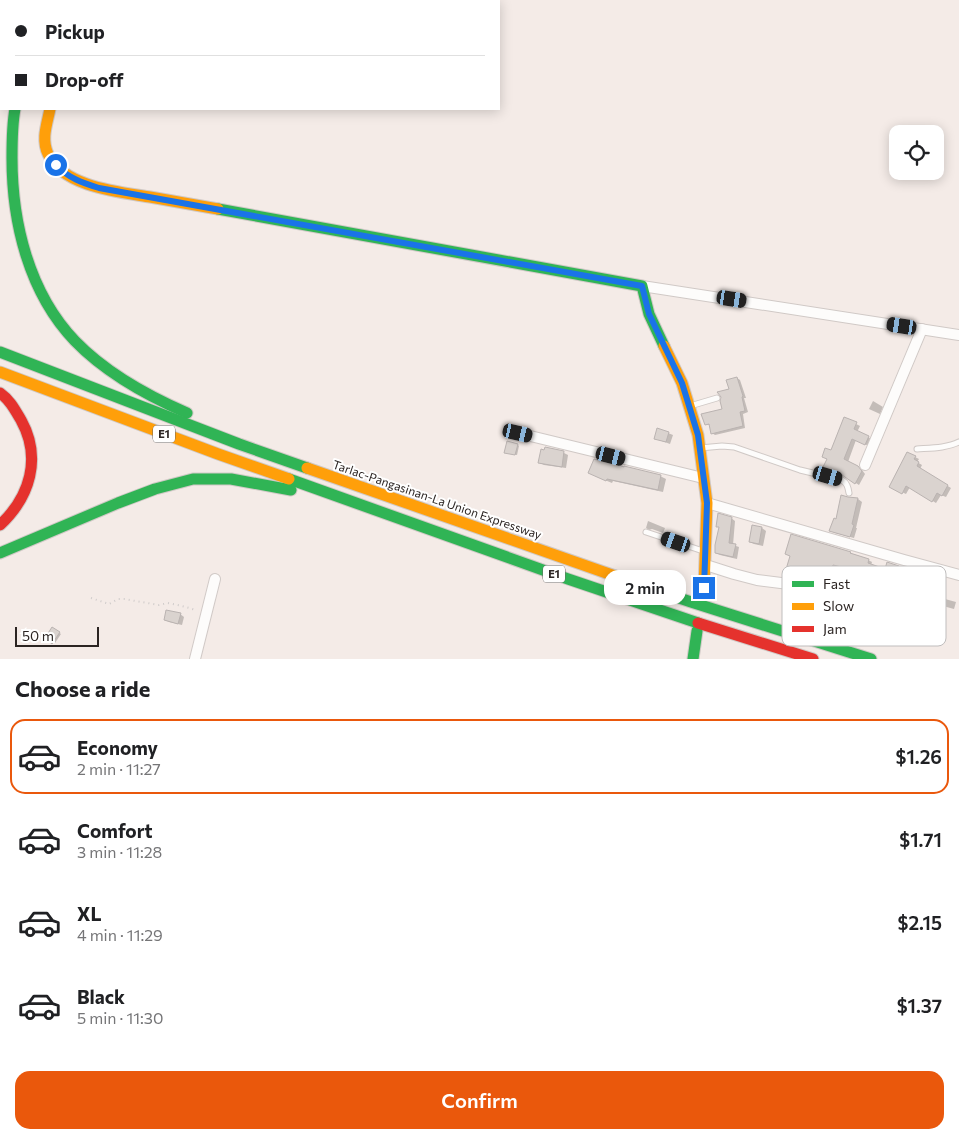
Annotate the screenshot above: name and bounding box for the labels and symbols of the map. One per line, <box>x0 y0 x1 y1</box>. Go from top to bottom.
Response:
route start <box>45 154 67 176</box>
car <box>716 289 747 309</box>
car <box>886 316 917 336</box>
car <box>501 422 534 444</box>
road number: E1 <box>153 426 175 442</box>
car <box>594 445 627 467</box>
street label: Tarlac-Pangasinan-La Union Expressway <box>331 457 543 541</box>
car <box>811 465 844 487</box>
car <box>659 530 692 554</box>
road number: E1 <box>543 566 565 582</box>
legend <box>782 566 946 646</box>
callout: 2 min <box>604 570 686 606</box>
text: Fast <box>823 575 850 592</box>
route end <box>693 577 715 599</box>
text: Slow <box>823 597 854 614</box>
text: Jam <box>823 620 847 637</box>
scale bar <box>15 624 99 647</box>

